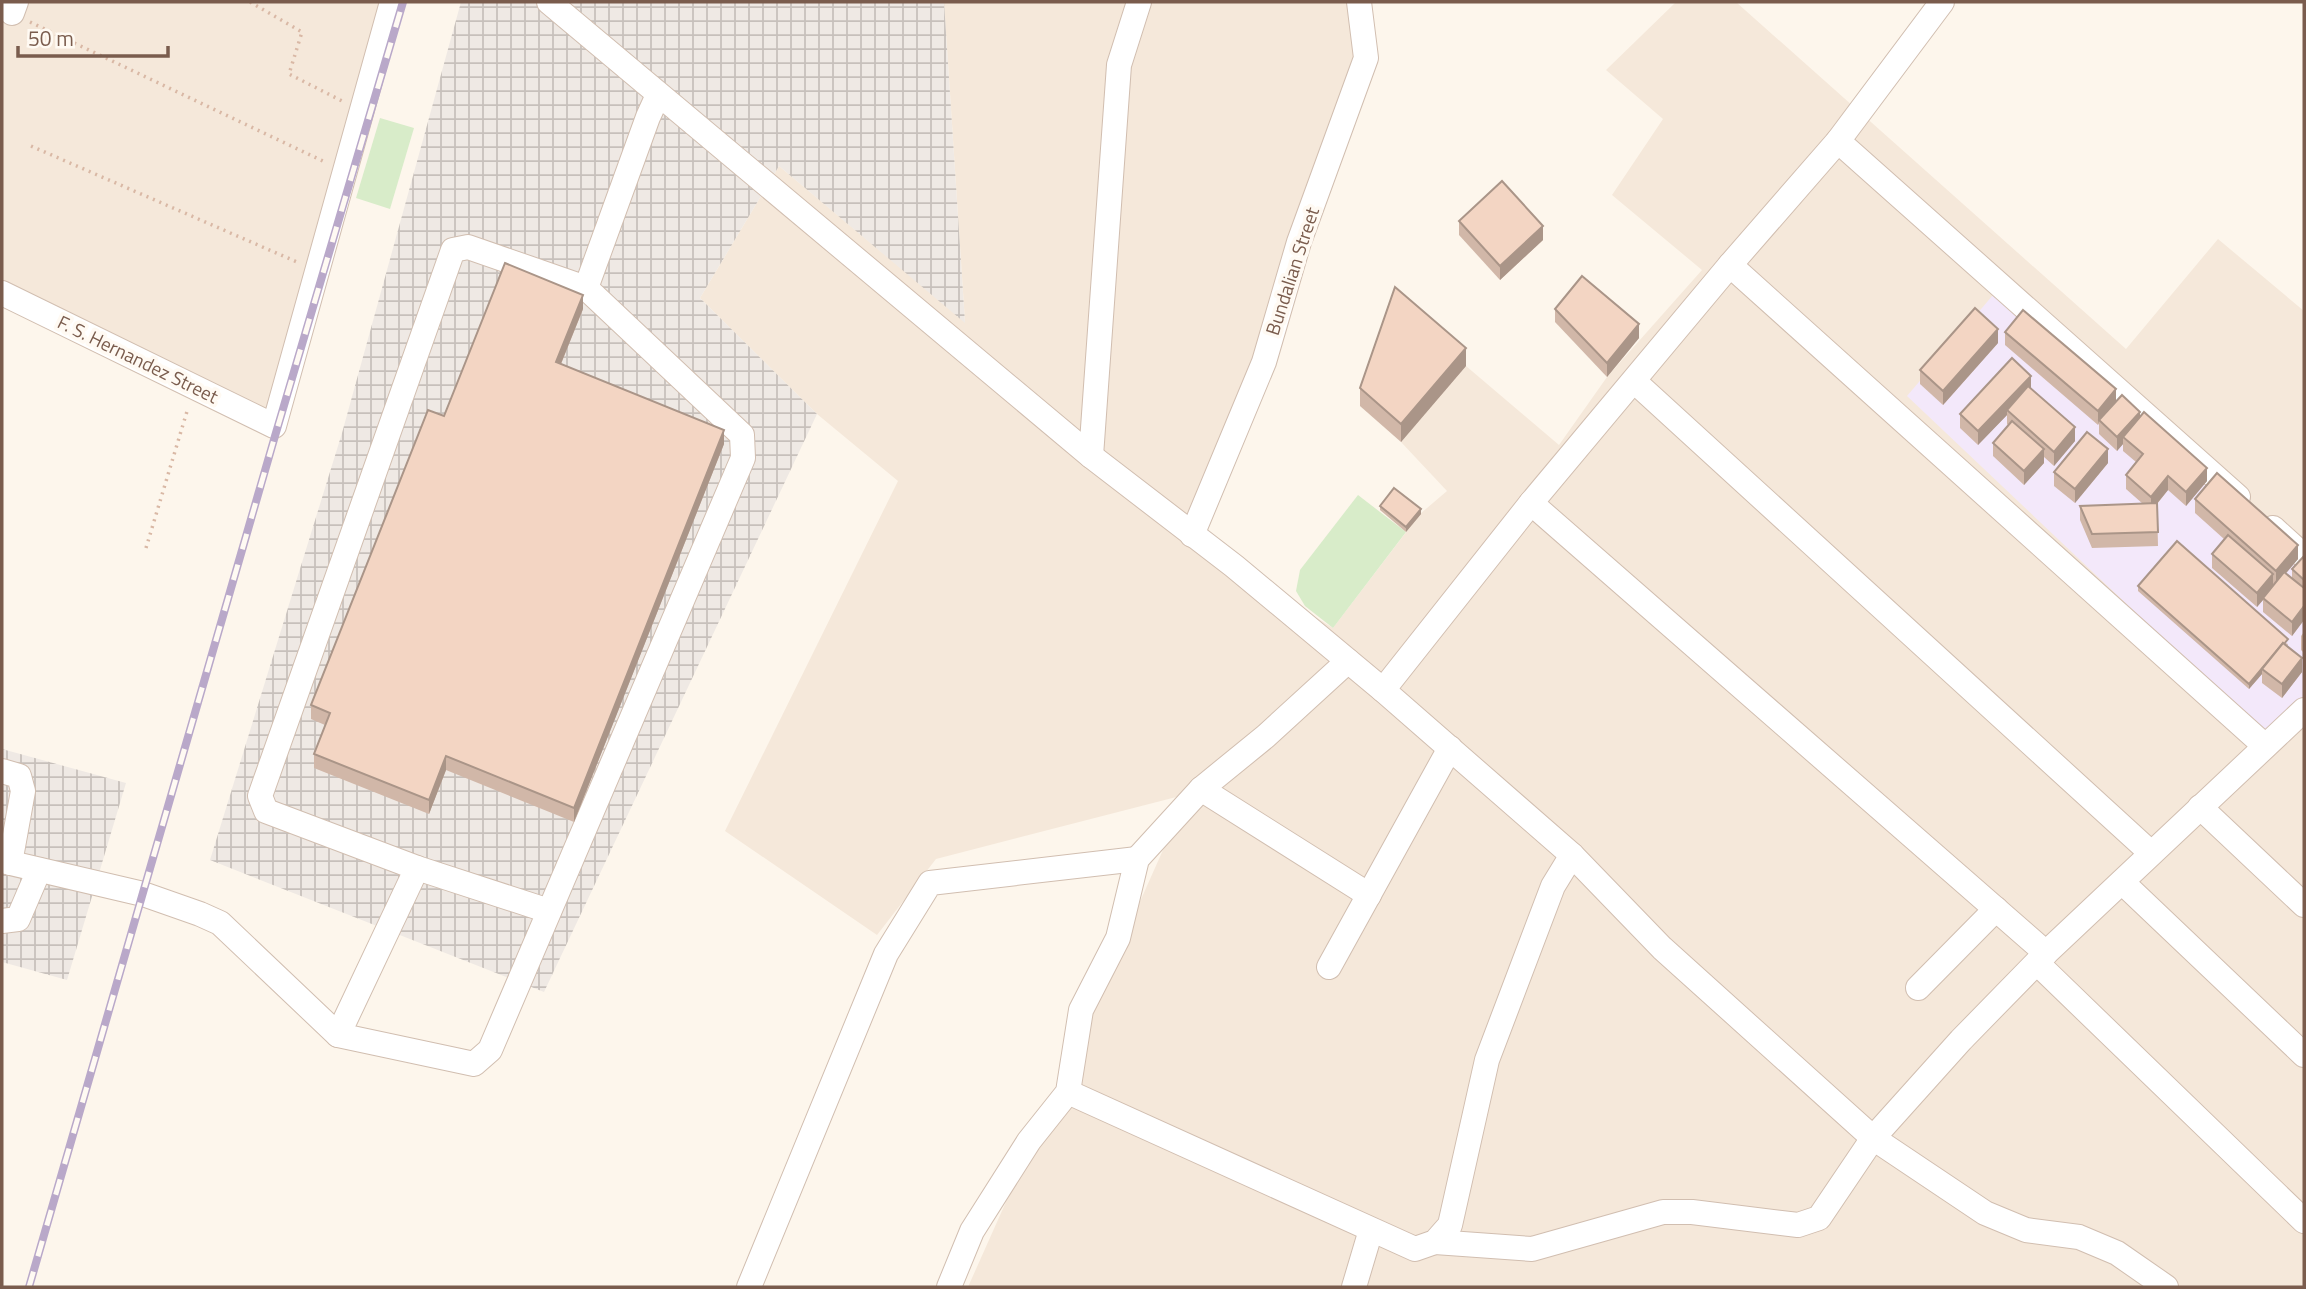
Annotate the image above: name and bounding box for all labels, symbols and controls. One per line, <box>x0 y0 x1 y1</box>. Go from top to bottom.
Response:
scale bar <box>18 14 168 58</box>
text: 50 m <box>28 22 74 54</box>
street label: Bundalian Street <box>1257 203 1326 339</box>
street label: F. S. Hernandez Street <box>53 307 224 410</box>

